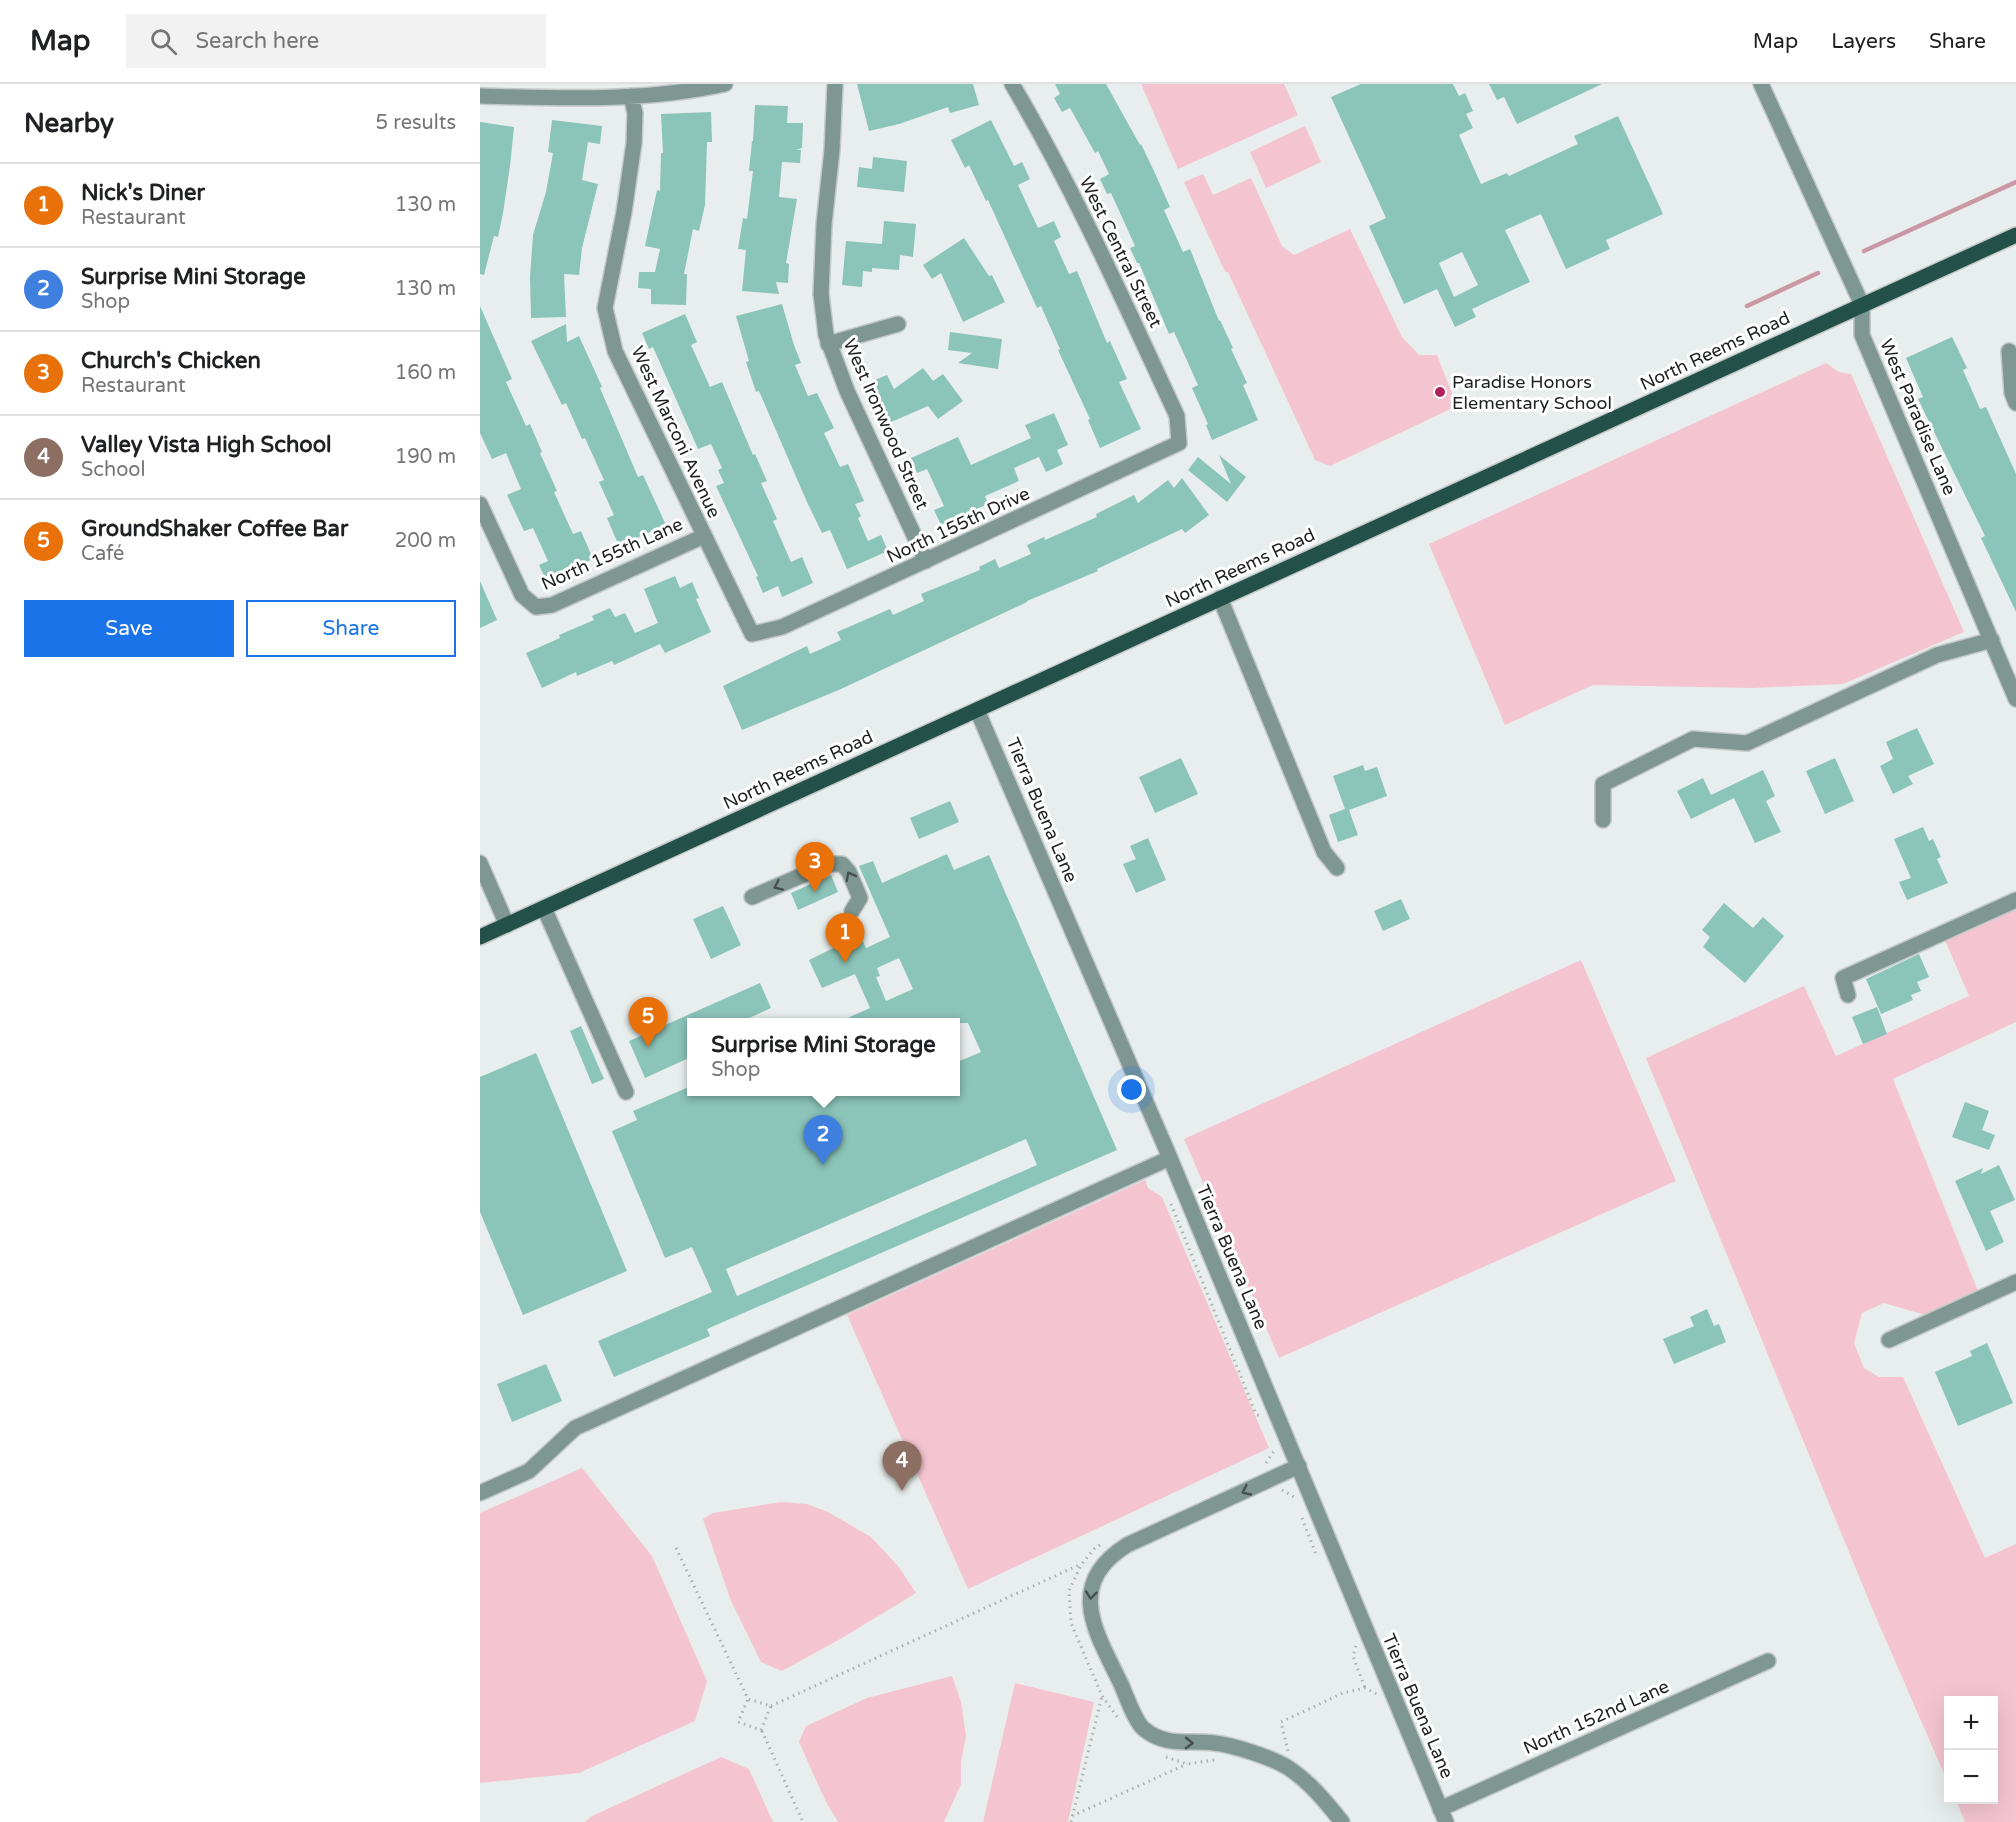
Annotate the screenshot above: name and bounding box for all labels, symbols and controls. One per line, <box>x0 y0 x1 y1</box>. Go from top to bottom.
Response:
search box <box>126 14 546 68</box>
text: Map <box>30 24 90 58</box>
icon: search <box>147 25 180 58</box>
text: Search here <box>195 28 319 54</box>
text: Map <box>1753 29 1798 54</box>
text: Layers <box>1831 29 1896 54</box>
text: Share <box>1929 29 1986 54</box>
text: Nearby <box>24 108 114 139</box>
text: 5 results <box>376 111 456 135</box>
street label: West Central Street <box>1075 173 1167 331</box>
text: Nick's Diner <box>81 180 205 206</box>
text: 1 <box>37 193 50 217</box>
text: 130 m <box>395 193 456 217</box>
text: Restaurant <box>81 206 186 230</box>
text: Surprise Mini Storage <box>81 264 306 290</box>
text: 2 <box>37 277 50 301</box>
text: 130 m <box>395 277 456 301</box>
text: Shop <box>81 290 130 314</box>
street label: North Reems Road <box>1637 307 1793 395</box>
street label: West Ironwood Street <box>838 335 934 513</box>
street label: West Paradise Lane <box>1875 336 1961 498</box>
street label: West Marconi Avenue <box>627 343 725 521</box>
text: Church's Chicken <box>81 348 261 374</box>
text: 3 <box>37 361 50 385</box>
text: 160 m <box>395 361 456 385</box>
place label: Paradise Honors Elementary School <box>1452 371 1612 414</box>
text: Restaurant <box>81 374 186 398</box>
marker: Paradise Honors Elementary School <box>1433 385 1447 399</box>
text: Valley Vista High School <box>81 432 332 458</box>
text: 4 <box>37 445 50 469</box>
text: 190 m <box>395 445 456 469</box>
text: School <box>81 458 145 482</box>
street label: North 155th Drive <box>883 482 1033 568</box>
street label: North 155th Lane <box>538 513 686 595</box>
text: GroundShaker Coffee Bar <box>81 516 348 542</box>
street label: North Reems Road <box>1162 524 1318 612</box>
text: 5 <box>37 529 50 553</box>
text: 200 m <box>395 529 456 553</box>
text: Café <box>81 542 124 566</box>
button: Save <box>24 600 234 657</box>
button: Share <box>246 600 456 657</box>
street label: North Reems Road <box>720 726 876 814</box>
street label: Tierra Buena Lane <box>1002 734 1082 886</box>
pin: 3 <box>796 842 834 892</box>
one-way arrow <box>846 872 857 882</box>
one-way arrow <box>774 878 785 890</box>
pin: 1 <box>826 914 865 963</box>
pin: 5 <box>628 998 668 1047</box>
popup <box>687 1018 960 1096</box>
text: Surprise Mini Storage <box>711 1032 936 1058</box>
text: Shop <box>711 1058 760 1082</box>
your location <box>1117 1075 1146 1104</box>
pin: 2 <box>804 1116 842 1165</box>
street label: Tierra Buena Lane <box>1192 1181 1272 1333</box>
pin: 4 <box>882 1442 922 1491</box>
one-way arrow <box>1241 1483 1252 1495</box>
one-way arrow <box>1085 1590 1098 1599</box>
street label: Tierra Buena Lane <box>1378 1630 1458 1782</box>
street label: North 152nd Lane <box>1520 1675 1672 1759</box>
map controls <box>1944 1696 1998 1804</box>
button: + <box>1944 1696 1998 1750</box>
one-way arrow <box>1184 1736 1193 1749</box>
button: − <box>1944 1750 1998 1804</box>

